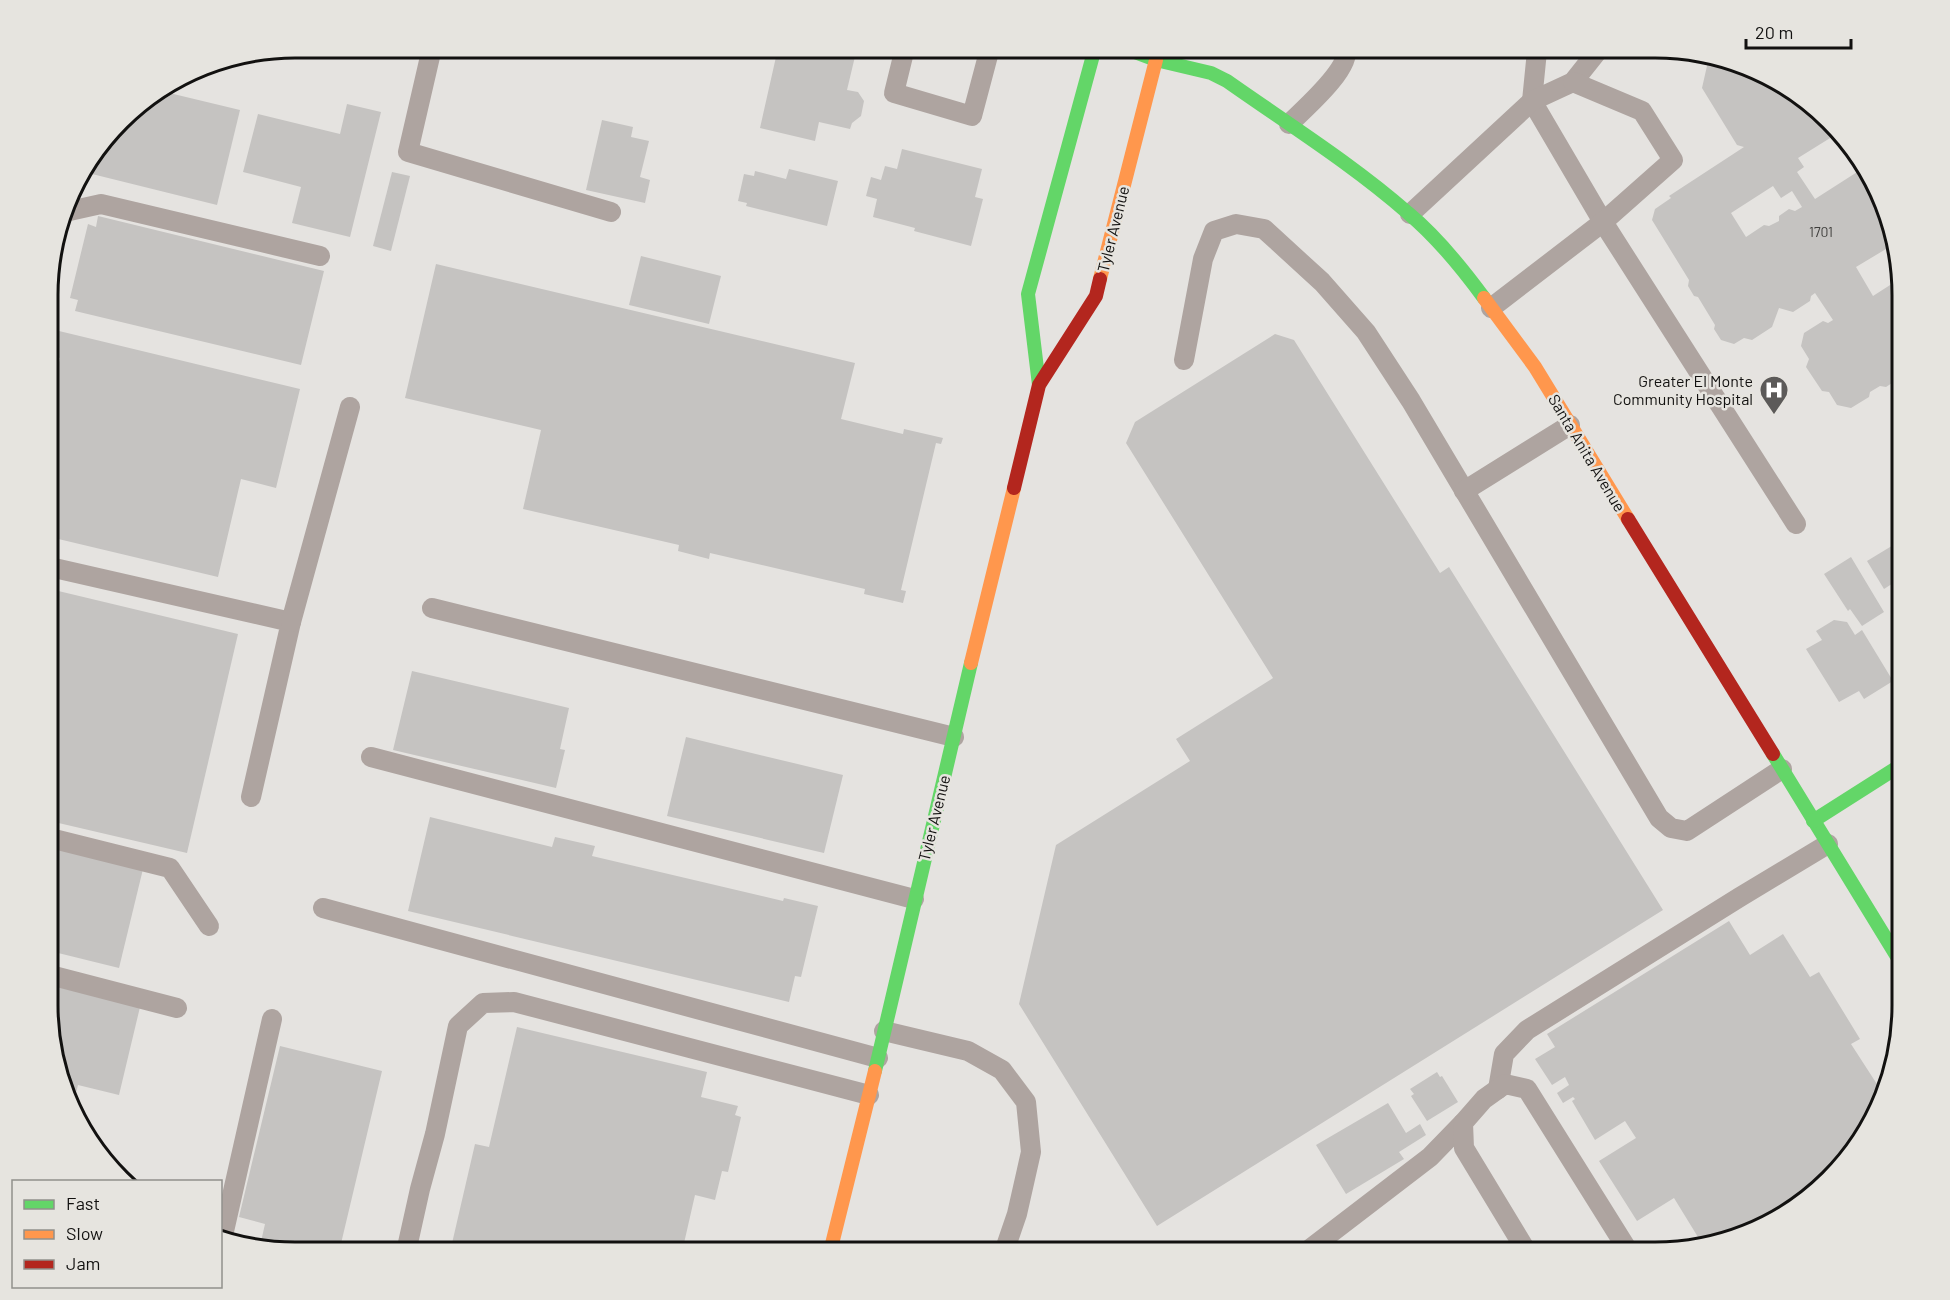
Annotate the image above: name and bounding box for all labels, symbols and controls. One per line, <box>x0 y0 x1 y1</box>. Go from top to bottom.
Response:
scale bar <box>1746 12 1851 50</box>
text: 20 m <box>1755 21 1793 43</box>
street label: Tyler Avenue <box>1093 184 1132 274</box>
house number: 1701 <box>1809 223 1833 240</box>
place label: Greater El Monte Community Hospital <box>1613 371 1753 408</box>
hospital icon: Greater El Monte Community Hospital <box>1758 374 1790 416</box>
street label: Santa Anita Avenue <box>1545 391 1630 515</box>
street label: Tyler Avenue <box>914 773 953 863</box>
legend <box>12 1180 222 1288</box>
text: Fast <box>66 1192 100 1214</box>
text: Slow <box>66 1222 103 1244</box>
text: Jam <box>66 1252 100 1274</box>

